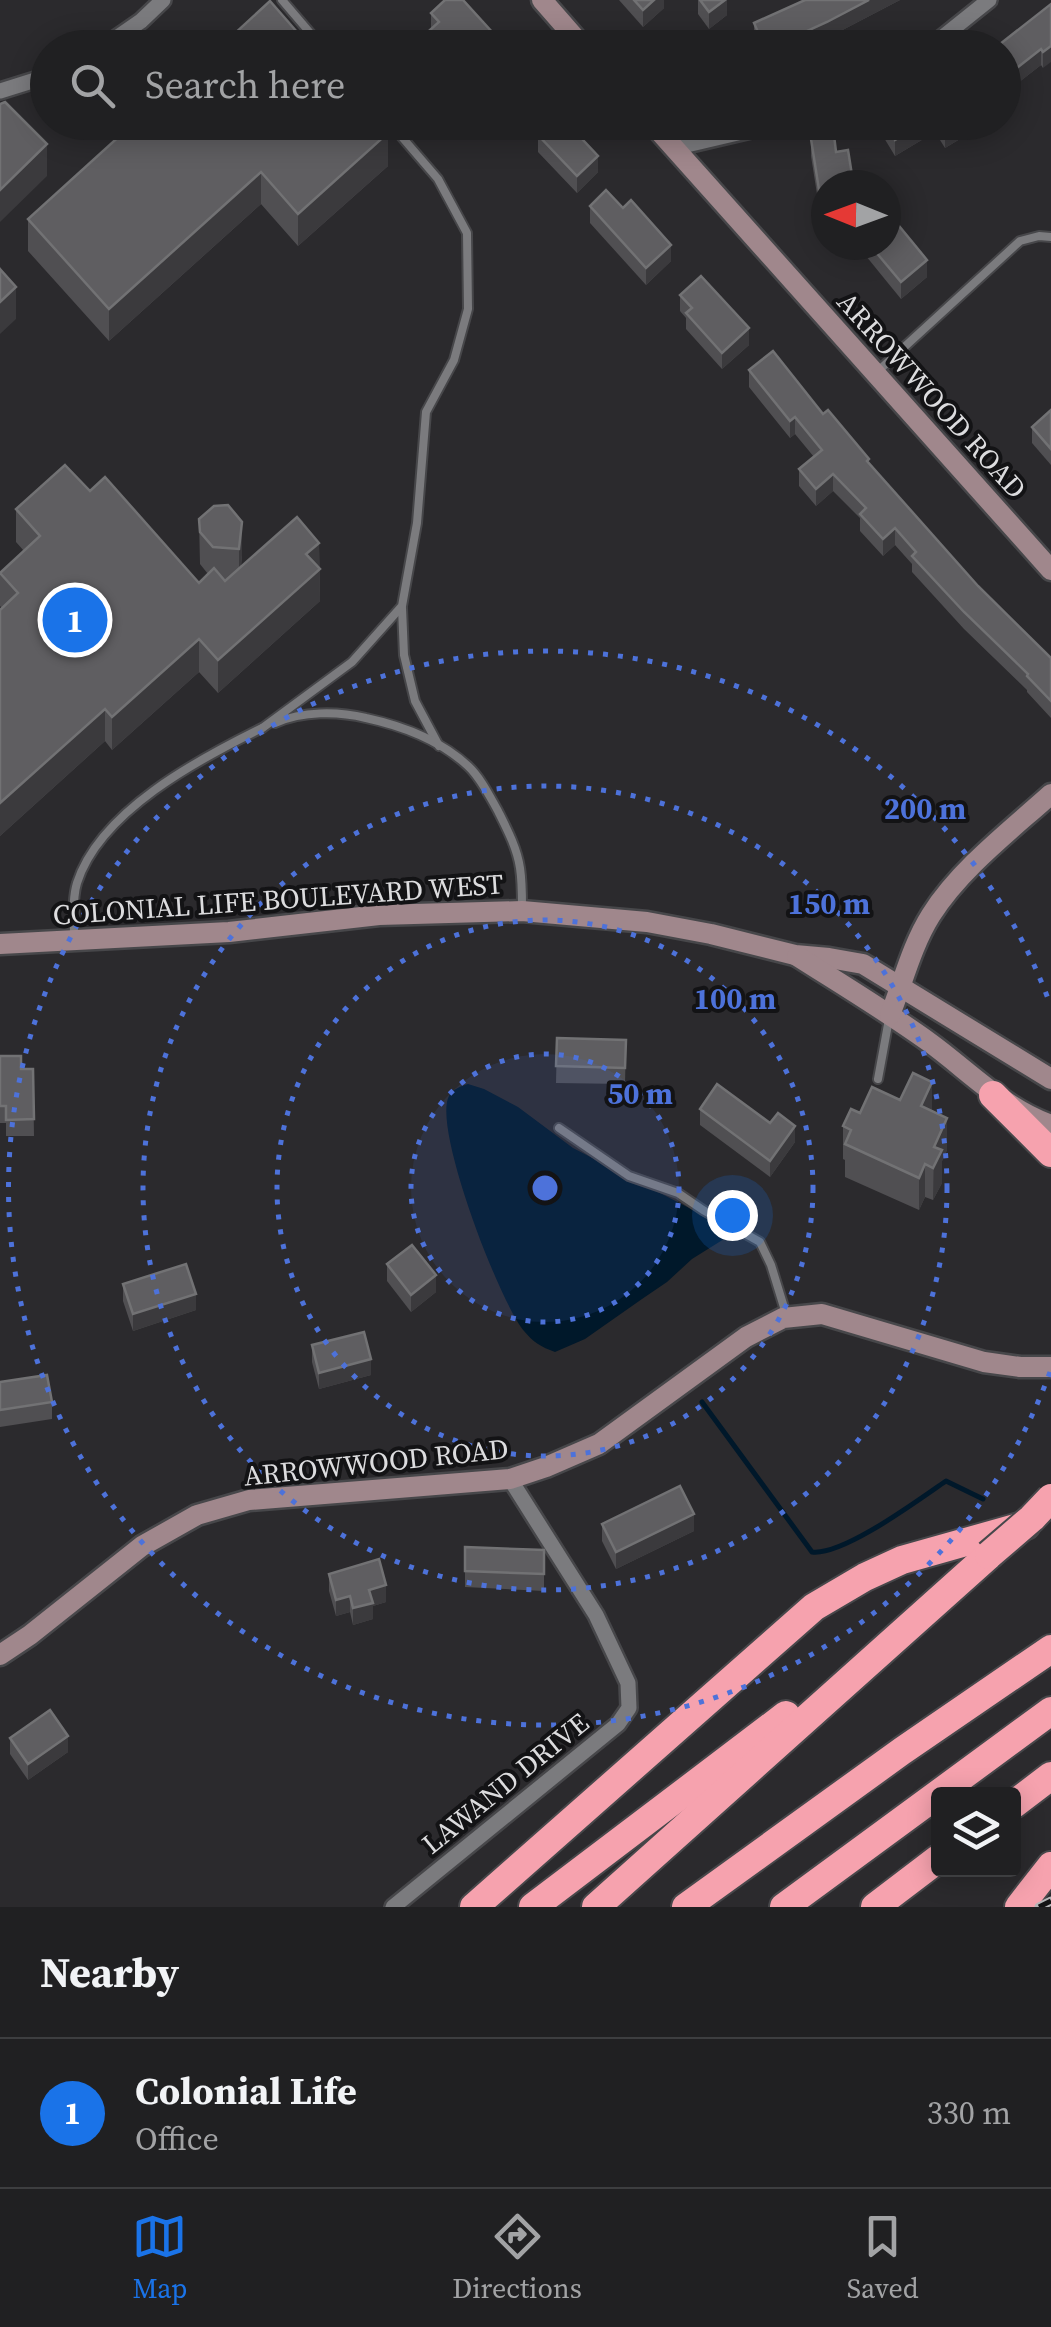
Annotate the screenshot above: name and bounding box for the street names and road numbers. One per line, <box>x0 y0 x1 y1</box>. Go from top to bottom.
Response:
street label: ARROWWOOD ROAD <box>829 283 1035 507</box>
street label: COLONIAL LIFE BOULEVARD WEST <box>51 864 505 934</box>
street label: ARROWWOOD ROAD <box>242 1429 510 1495</box>
street label: LAWAND DRIVE <box>413 1704 597 1862</box>

